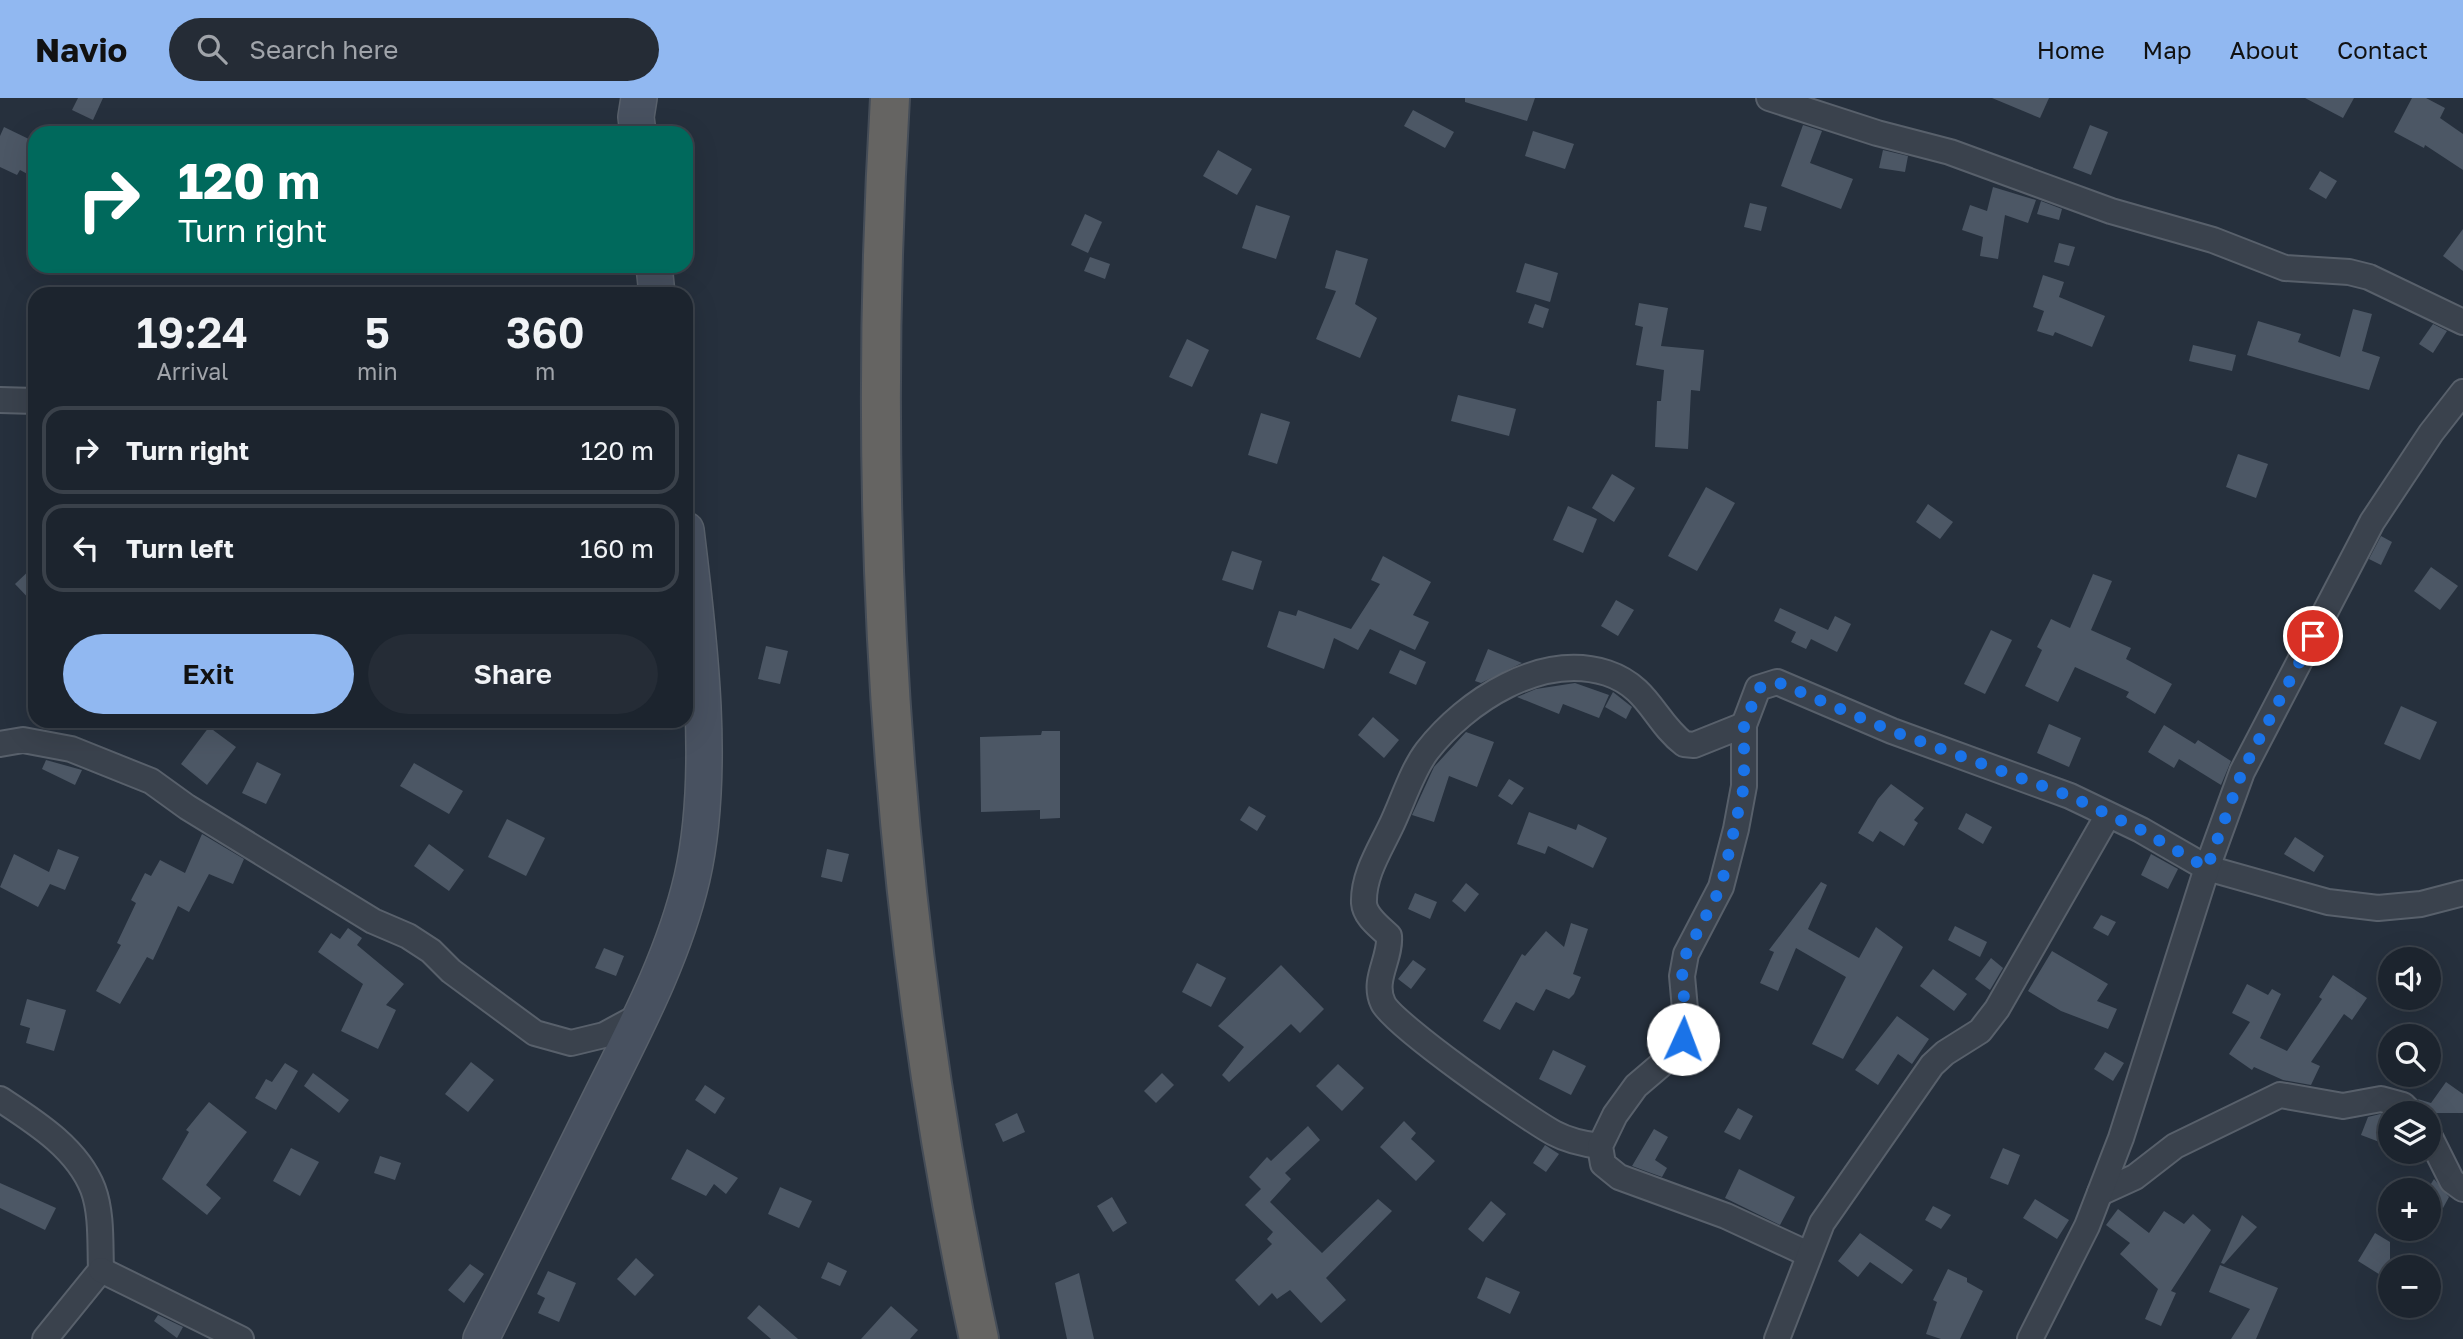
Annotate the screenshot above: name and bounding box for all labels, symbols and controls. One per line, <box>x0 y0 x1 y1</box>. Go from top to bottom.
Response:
search box <box>169 18 659 81</box>
text: Navio <box>35 30 127 69</box>
icon: search <box>193 30 231 68</box>
text: Search here <box>249 34 398 65</box>
text: Home <box>2037 35 2105 64</box>
text: Map <box>2143 35 2192 64</box>
text: About <box>2230 35 2299 64</box>
text: Contact <box>2337 35 2428 64</box>
text: 120 m <box>178 151 320 210</box>
icon: right <box>63 154 154 245</box>
text: Turn right <box>178 211 327 249</box>
text: 19:24 <box>136 307 248 357</box>
text: 5 <box>365 307 390 357</box>
text: 360 <box>506 307 584 357</box>
text: Arrival <box>156 357 228 385</box>
text: min <box>357 357 398 385</box>
text: m <box>535 357 555 385</box>
icon: right <box>67 431 105 469</box>
text: Turn right <box>126 435 249 466</box>
text: 120 m <box>581 435 654 466</box>
icon: left <box>67 529 105 567</box>
text: Turn left <box>126 533 234 564</box>
text: 160 m <box>580 533 654 564</box>
pin <box>2283 606 2343 666</box>
icon: arrive <box>2294 617 2332 655</box>
button: Exit <box>63 634 354 714</box>
button: Share <box>368 634 658 714</box>
map controls <box>2378 947 2441 1318</box>
button: sound <box>2378 947 2441 1010</box>
position arrow <box>1646 1002 1720 1076</box>
button: search <box>2378 1024 2441 1087</box>
button: layers <box>2378 1101 2441 1164</box>
button: + <box>2378 1178 2441 1241</box>
button: − <box>2378 1255 2441 1318</box>

